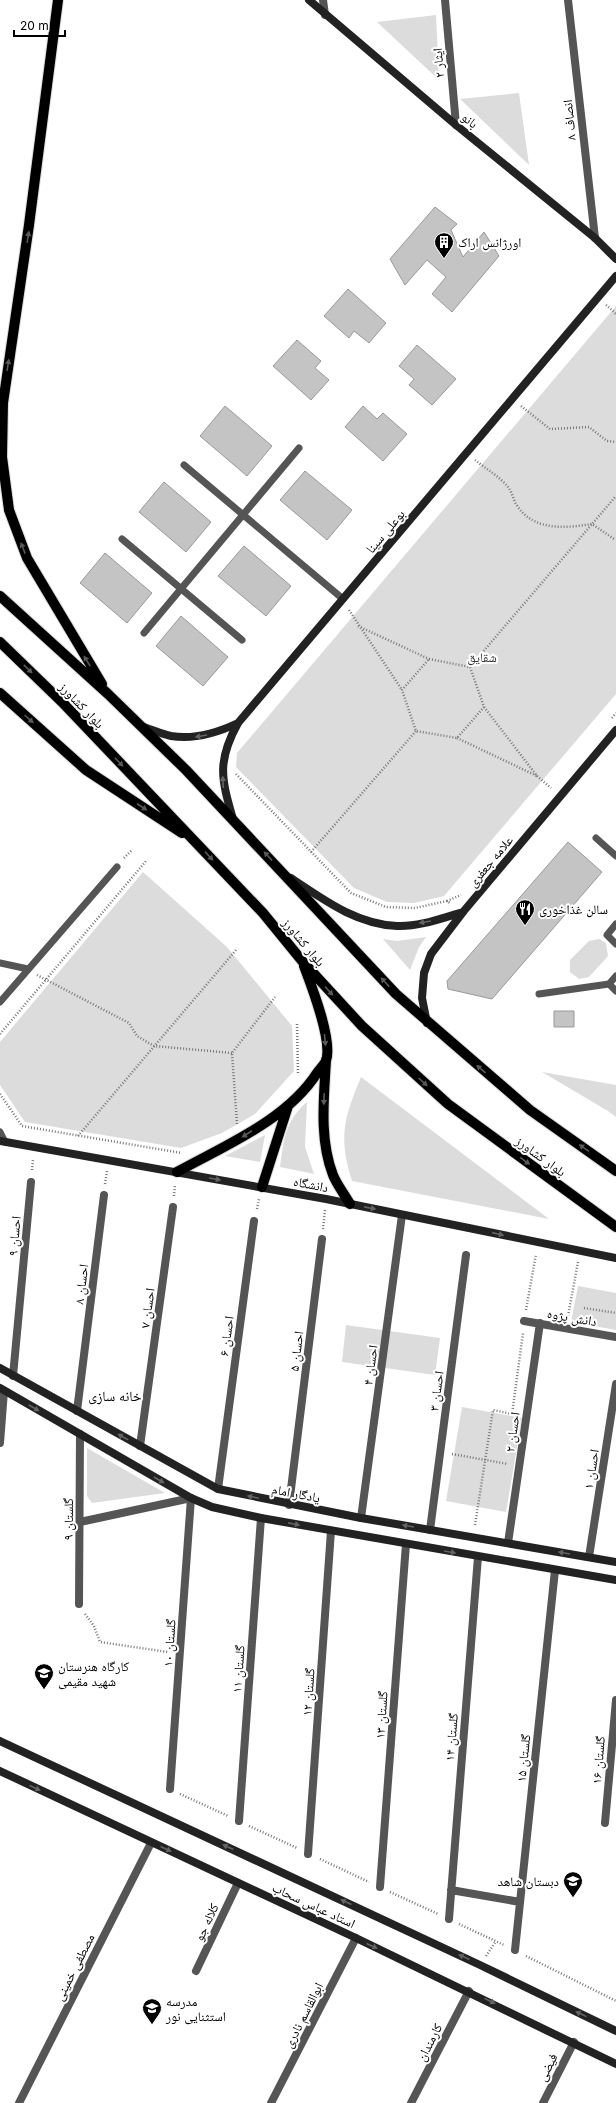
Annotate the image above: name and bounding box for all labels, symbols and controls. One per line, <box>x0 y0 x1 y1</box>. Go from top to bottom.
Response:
scale bar <box>14 12 65 38</box>
text: 20 m <box>20 18 49 33</box>
street label: ایثار ۲ <box>429 47 448 79</box>
street label: انصاف ۸ <box>559 99 579 141</box>
street label: بانو <box>458 109 481 132</box>
one-way arrow <box>25 231 31 243</box>
building icon: اورژانس اراک <box>433 231 455 259</box>
place label: اورژانس اراک <box>458 234 521 251</box>
one-way arrow <box>5 359 11 372</box>
street label: بوعلی سینا <box>362 506 409 557</box>
one-way arrow <box>20 542 26 554</box>
park label: شقایق <box>467 649 497 666</box>
one-way arrow <box>84 655 91 667</box>
one-way arrow <box>23 664 33 674</box>
street label: بلوار کشاورز <box>55 678 108 732</box>
one-way arrow <box>24 714 34 724</box>
one-way arrow <box>195 733 208 739</box>
one-way arrow <box>114 757 124 767</box>
one-way arrow <box>220 775 227 788</box>
one-way arrow <box>137 803 147 811</box>
street label: علامه جعفری <box>464 832 517 891</box>
one-way arrow <box>204 851 214 861</box>
one-way arrow <box>263 851 272 861</box>
restaurant icon: سالن غذاخوری <box>514 898 536 926</box>
place label: سالن غذاخوری <box>539 901 608 918</box>
street label: بلوار کشاورز <box>278 914 329 970</box>
one-way arrow <box>419 920 431 926</box>
one-way arrow <box>380 977 390 987</box>
one-way arrow <box>325 986 334 996</box>
one-way arrow <box>322 1034 329 1046</box>
one-way arrow <box>477 1065 486 1074</box>
one-way arrow <box>418 1077 428 1086</box>
one-way arrow <box>321 1093 327 1106</box>
one-way arrow <box>241 1130 252 1137</box>
street label: بلوار کشاورز <box>511 1132 569 1180</box>
one-way arrow <box>579 1144 589 1152</box>
one-way arrow <box>520 1157 531 1165</box>
street label: دانشگاه <box>292 1173 330 1195</box>
one-way arrow <box>209 1176 221 1182</box>
one-way arrow <box>364 1206 376 1212</box>
street label: احسان ۹ <box>4 1215 25 1257</box>
one-way arrow <box>491 1231 504 1237</box>
street label: احسان ۸ <box>71 1263 92 1305</box>
street label: احسان ۷ <box>136 1287 159 1329</box>
street label: دانش پژوه <box>546 1305 598 1330</box>
street label: احسان ۶ <box>215 1315 238 1357</box>
street label: احسان ۵ <box>286 1330 307 1372</box>
street label: احسان ۴ <box>359 1344 382 1386</box>
street label: احسان ۳ <box>425 1370 448 1412</box>
district label: خانه سازی <box>88 1387 142 1405</box>
one-way arrow <box>28 1404 40 1411</box>
street label: احسان ۲ <box>501 1411 524 1453</box>
one-way arrow <box>117 1433 129 1440</box>
street label: احسان ۱ <box>580 1448 603 1490</box>
one-way arrow <box>153 1476 165 1483</box>
street label: یادگار امام <box>270 1480 322 1507</box>
one-way arrow <box>247 1493 259 1499</box>
street label: گلستان ۹ <box>60 1497 77 1540</box>
one-way arrow <box>288 1521 300 1527</box>
one-way arrow <box>402 1523 414 1529</box>
one-way arrow <box>444 1549 456 1555</box>
one-way arrow <box>558 1550 570 1556</box>
street label: گلستان ۱۰ <box>159 1618 180 1668</box>
street label: گلستان ۱۱ <box>228 1644 249 1694</box>
place label: کارگاه هنرستان شهید مقیمی <box>58 1658 130 1690</box>
school or university icon: کارگاه هنرستان شهید مقیمی <box>33 1662 55 1690</box>
street label: گلستان ۱۲ <box>298 1667 319 1717</box>
street label: گلستان ۱۳ <box>371 1690 392 1740</box>
street label: گلستان ۱۴ <box>441 1712 462 1762</box>
street label: گلستان ۱۵ <box>513 1733 535 1783</box>
street label: گلستان ۱۶ <box>588 1735 609 1785</box>
one-way arrow <box>30 1785 41 1791</box>
one-way arrow <box>223 1844 234 1850</box>
one-way arrow <box>160 1847 172 1853</box>
school or university icon: دبستان شاهد <box>562 1870 584 1898</box>
place label: دبستان شاهد <box>498 1873 559 1890</box>
street label: استاد عباس سحاب <box>270 1879 358 1932</box>
one-way arrow <box>340 1899 352 1905</box>
street label: کلاله جو <box>190 1900 223 1944</box>
street label: مصطفی خمینی <box>50 1931 99 2004</box>
one-way arrow <box>367 1943 378 1949</box>
one-way arrow <box>458 1954 470 1960</box>
street label: ابوالقاسم نادری <box>280 1980 327 2051</box>
place label: مدرسه استثنایی نور <box>165 1993 226 2025</box>
school or university icon: مدرسه استثنایی نور <box>141 1997 163 2025</box>
one-way arrow <box>484 1998 495 2004</box>
one-way arrow <box>575 2011 587 2017</box>
street label: کارمندان <box>413 2020 446 2064</box>
street label: فیضی <box>533 2050 562 2084</box>

